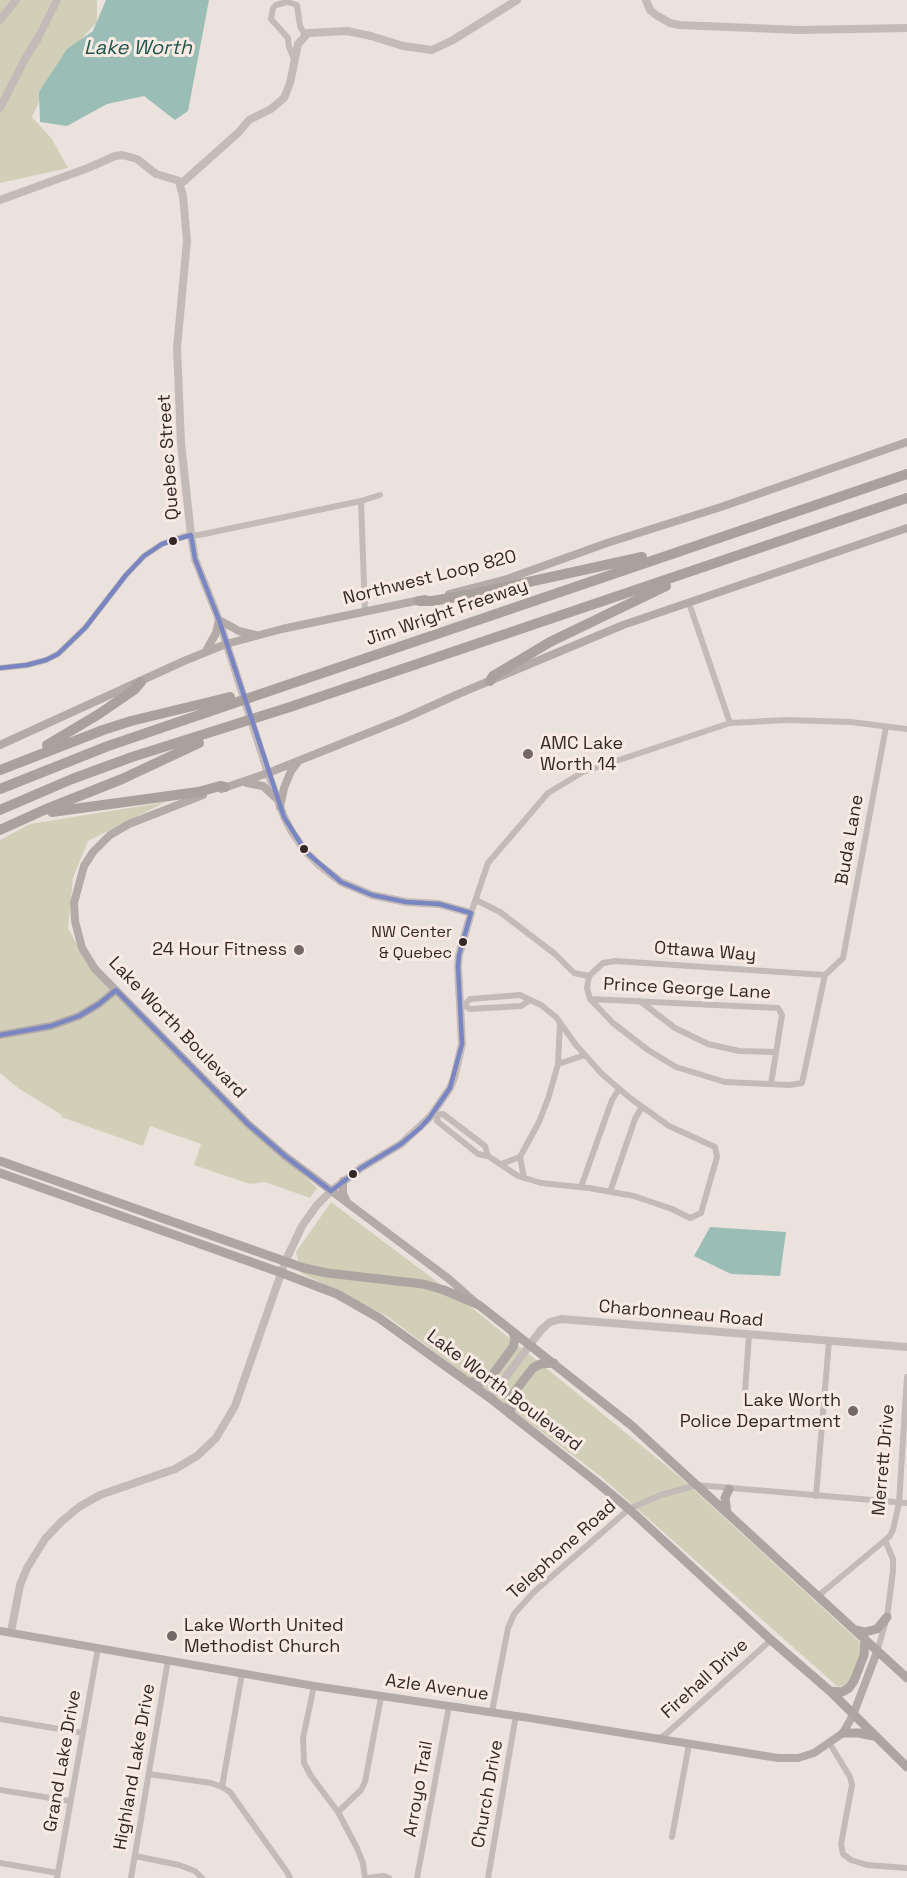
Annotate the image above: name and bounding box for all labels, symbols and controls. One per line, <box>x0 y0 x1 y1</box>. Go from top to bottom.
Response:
water label: Lake Worth <box>84 37 192 61</box>
street label: Quebec Street <box>154 393 184 521</box>
unlabelled marker <box>167 535 179 547</box>
street label: Northwest Loop 820 <box>341 546 519 610</box>
street label: Jim Wright Freeway <box>363 575 531 651</box>
place label: AMC Lake Worth 14 <box>540 733 623 776</box>
marker: AMC Lake Worth 14 <box>521 747 535 761</box>
street label: Buda Lane <box>831 793 869 887</box>
unlabelled marker <box>298 843 310 855</box>
place label: NW Center & Quebec <box>371 923 452 961</box>
marker: NW Center & Quebec <box>457 936 469 948</box>
street label: Ottawa Way <box>653 938 757 966</box>
place label: 24 Hour Fitness <box>152 939 287 961</box>
marker: 24 Hour Fitness <box>292 943 306 957</box>
street label: Lake Worth Boulevard <box>104 953 250 1103</box>
street label: Prince George Lane <box>603 974 771 1004</box>
unlabelled marker <box>347 1168 359 1180</box>
street label: Charbonneau Road <box>598 1296 764 1332</box>
street label: Lake Worth Boulevard <box>422 1326 586 1456</box>
place label: Lake Worth Police Department <box>680 1390 841 1432</box>
street label: Merrett Drive <box>868 1403 900 1517</box>
marker: Lake Worth Police Department <box>846 1404 860 1418</box>
street label: Telephone Road <box>503 1496 621 1604</box>
place label: Lake Worth United Methodist Church <box>184 1615 344 1658</box>
marker: Lake Worth United Methodist Church <box>165 1629 179 1643</box>
street label: Firehall Drive <box>657 1634 753 1724</box>
street label: Azle Avenue <box>384 1670 490 1706</box>
street label: Highland Lake Drive <box>110 1682 160 1852</box>
street label: Grand Lake Drive <box>40 1688 86 1834</box>
street label: Church Drive <box>468 1738 508 1850</box>
street label: Arroyo Trail <box>400 1739 438 1839</box>

